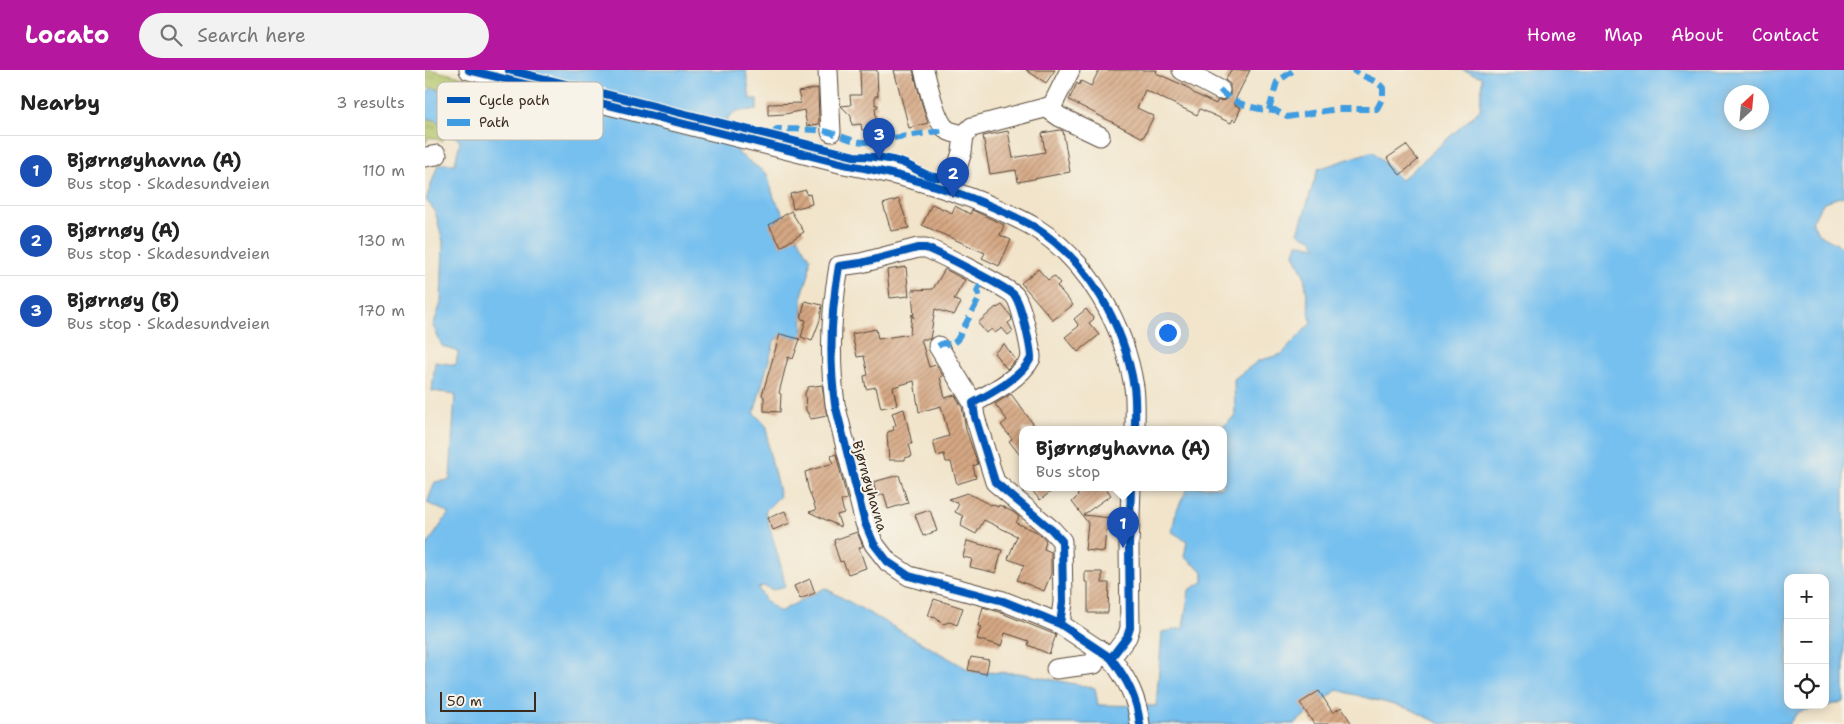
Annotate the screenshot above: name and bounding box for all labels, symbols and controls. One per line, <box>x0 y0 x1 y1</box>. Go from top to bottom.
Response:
search box <box>139 13 489 58</box>
text: Locato <box>25 19 109 51</box>
icon: search <box>157 21 185 49</box>
text: Search here <box>197 23 306 48</box>
text: Home <box>1527 23 1576 47</box>
text: Map <box>1604 23 1643 47</box>
text: About <box>1671 23 1724 47</box>
text: Contact <box>1752 23 1819 47</box>
legend <box>437 82 603 140</box>
north arrow <box>1724 85 1769 130</box>
text: Nearby <box>20 89 100 117</box>
text: Cycle path <box>479 91 550 109</box>
text: 3 results <box>336 92 405 113</box>
text: Path <box>479 113 510 131</box>
pin: 3 <box>863 118 895 159</box>
text: Bjørnøyhavna (A) <box>67 148 241 173</box>
pin: 2 <box>937 157 969 198</box>
text: 1 <box>32 160 40 181</box>
text: 110 m <box>362 160 405 181</box>
text: Bus stop · Skadesundveien <box>67 173 270 194</box>
text: Bjørnøy (A) <box>67 218 180 243</box>
text: 2 <box>30 230 42 251</box>
text: 130 m <box>358 230 405 251</box>
text: Bus stop · Skadesundveien <box>67 243 270 264</box>
text: Bjørnøy (B) <box>67 288 179 313</box>
text: 3 <box>30 300 42 321</box>
text: 170 m <box>358 300 405 321</box>
text: Bus stop · Skadesundveien <box>67 313 270 334</box>
your location <box>1155 320 1181 346</box>
popup <box>1019 426 1227 491</box>
text: Bjørnøyhavna (A) <box>1036 436 1210 461</box>
street label: Bjørnøyhavna <box>848 438 892 534</box>
text: Bus stop <box>1036 461 1100 482</box>
pin: 1 <box>1107 507 1139 548</box>
map controls <box>1784 574 1829 709</box>
button: + <box>1784 574 1829 619</box>
button: − <box>1784 619 1829 664</box>
button: locate <box>1784 664 1829 709</box>
scale bar <box>440 689 536 712</box>
text: 50 m <box>447 692 482 710</box>

